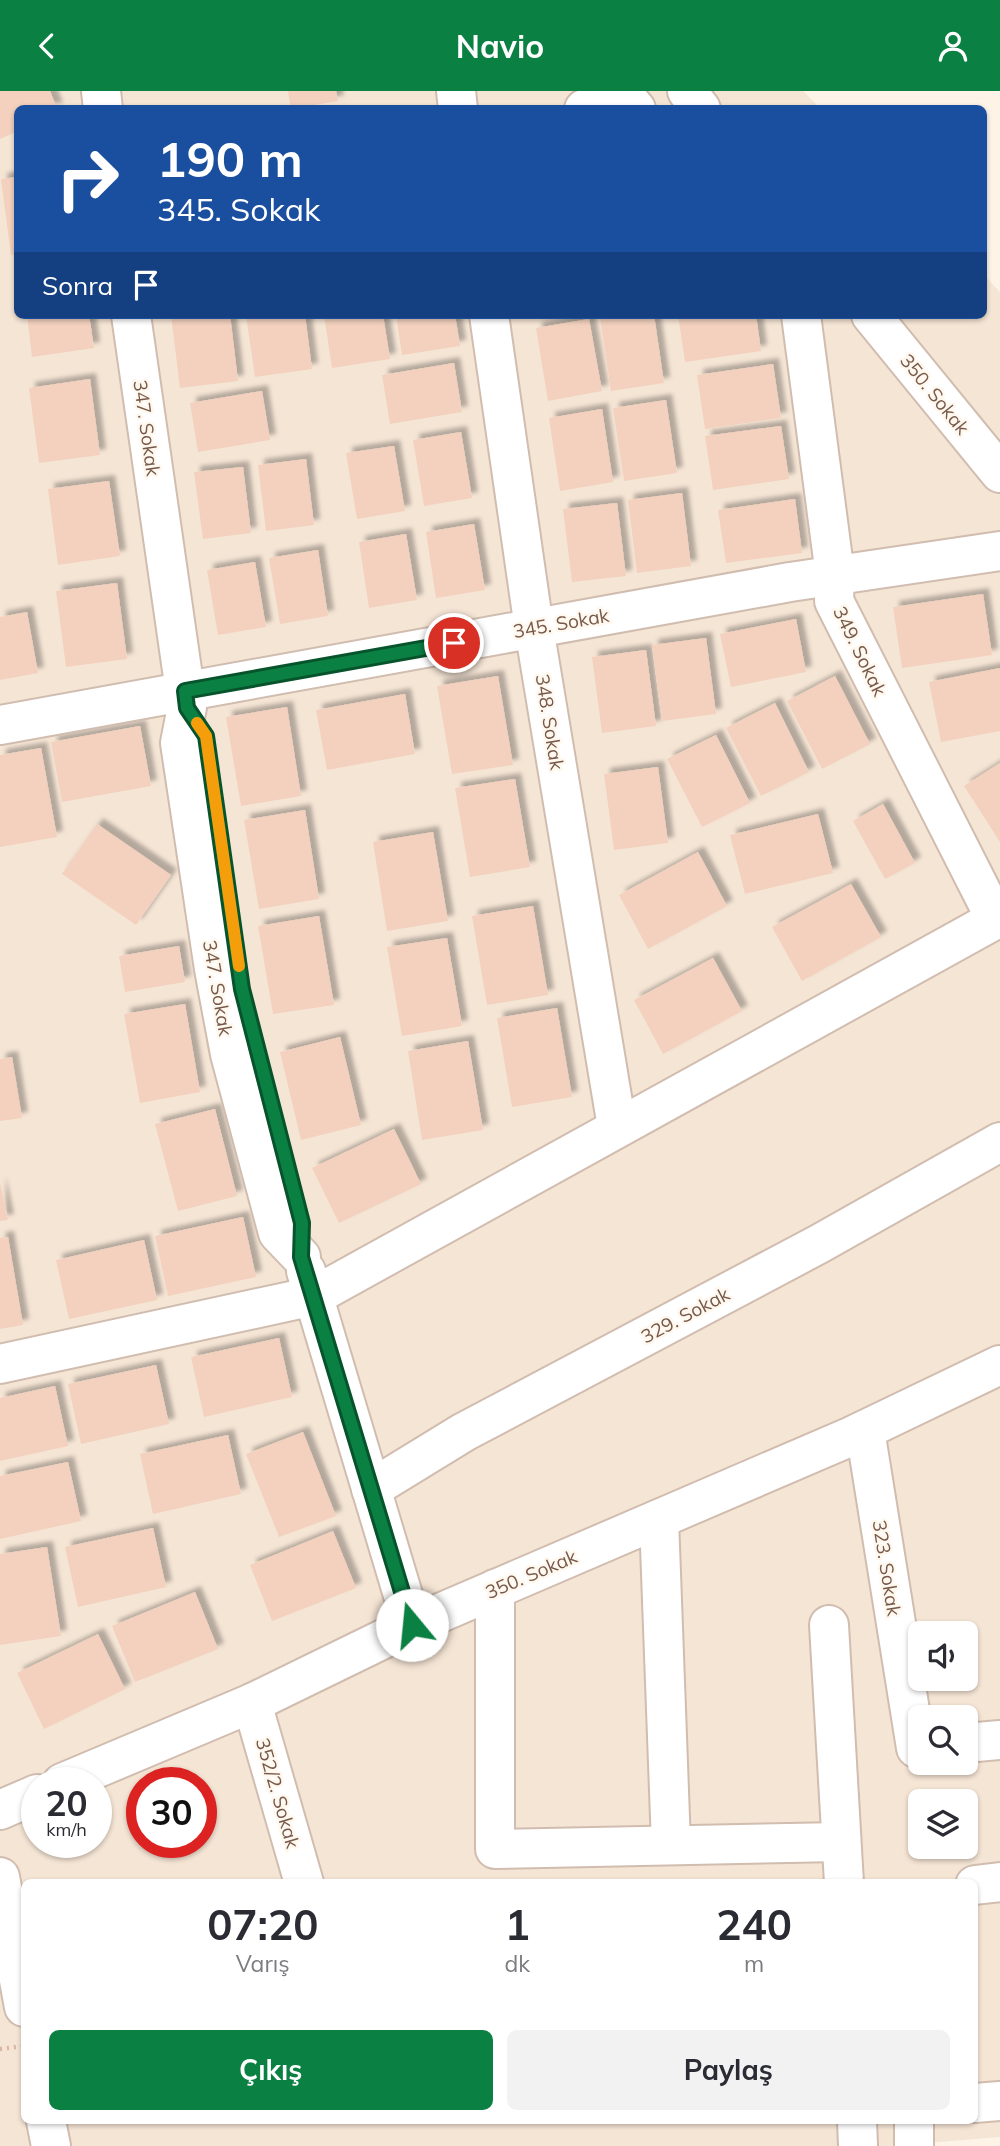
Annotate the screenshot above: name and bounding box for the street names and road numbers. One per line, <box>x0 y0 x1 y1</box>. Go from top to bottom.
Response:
street label: 350. Sokak <box>895 349 975 439</box>
street label: 347. Sokak <box>128 378 166 478</box>
street label: 349. Sokak <box>828 602 892 700</box>
street label: 345. Sokak <box>511 603 611 643</box>
street label: 348. Sokak <box>531 672 569 772</box>
street label: 347. Sokak <box>198 938 238 1038</box>
street label: 329. Sokak <box>637 1282 734 1348</box>
street label: 323. Sokak <box>868 1518 906 1618</box>
street label: 350. Sokak <box>482 1544 581 1604</box>
street label: 352/2. Sokak <box>251 1735 305 1851</box>

